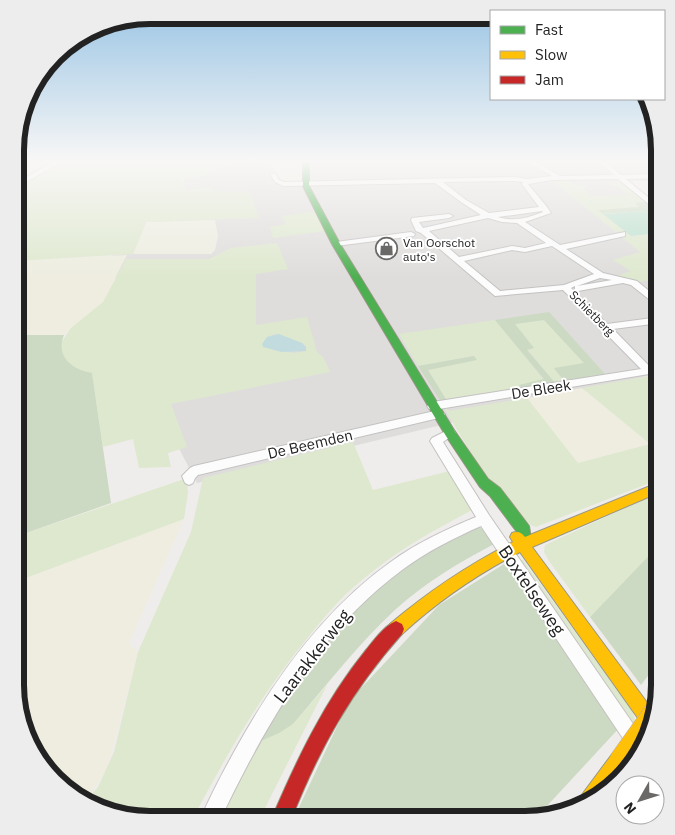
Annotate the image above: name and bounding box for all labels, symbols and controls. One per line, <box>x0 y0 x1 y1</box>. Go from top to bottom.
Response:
legend <box>490 10 665 100</box>
text: Fast <box>535 20 563 39</box>
text: Slow <box>535 45 568 64</box>
text: Jam <box>535 70 564 89</box>
place label: Van Oorschot auto's <box>403 235 475 264</box>
shop icon: Van Oorschot auto's <box>375 237 399 261</box>
street label: Schietberg <box>566 287 618 339</box>
street label: De Bleek <box>510 375 572 403</box>
street label: De Beemden <box>266 425 354 463</box>
street label: Boxtelseweg <box>494 541 571 640</box>
street label: Laarakkerweg <box>268 604 356 707</box>
north arrow <box>615 775 665 825</box>
text: N <box>620 799 640 818</box>

